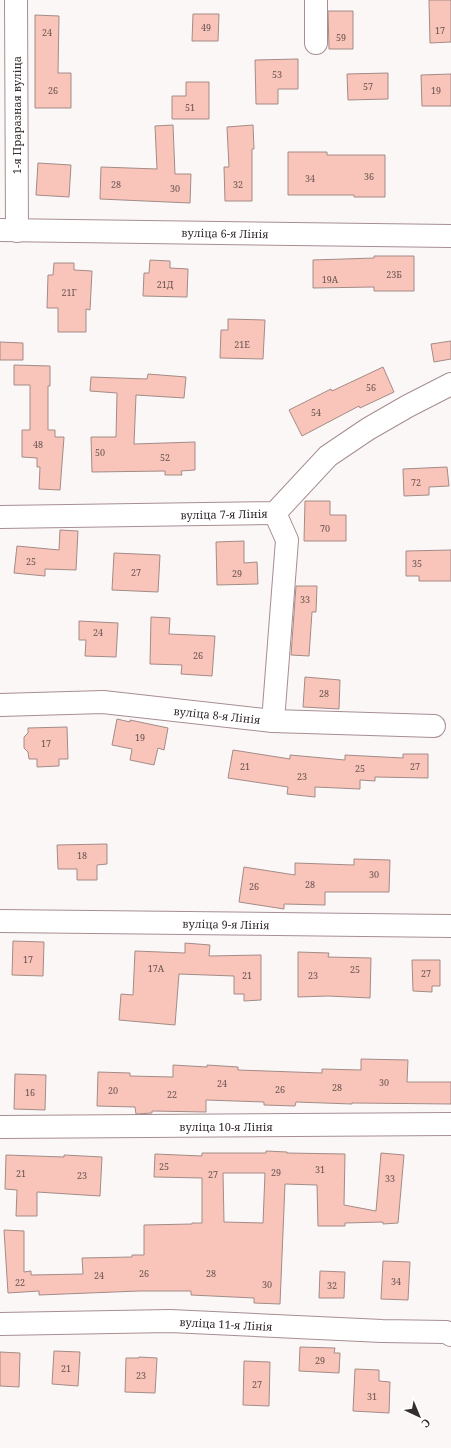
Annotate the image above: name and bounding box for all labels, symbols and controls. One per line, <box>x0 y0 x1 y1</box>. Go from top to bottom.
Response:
house number: 49 <box>201 21 211 34</box>
house number: 17 <box>435 24 445 37</box>
house number: 24 <box>42 26 52 39</box>
house number: 59 <box>336 31 346 44</box>
street label: 1-я Праразная вуліца <box>9 56 24 174</box>
house number: 53 <box>272 68 282 81</box>
house number: 57 <box>363 80 373 93</box>
house number: 26 <box>48 84 58 97</box>
house number: 19 <box>431 84 441 97</box>
house number: 51 <box>185 101 195 114</box>
house number: 36 <box>364 170 374 183</box>
house number: 34 <box>305 172 315 185</box>
house number: 28 <box>111 178 121 191</box>
house number: 32 <box>233 178 243 191</box>
house number: 30 <box>170 182 180 195</box>
street label: вуліца 6-я Лінія <box>181 225 269 241</box>
house number: 23Б <box>386 268 402 281</box>
house number: 19А <box>322 273 339 286</box>
house number: 21Д <box>157 278 174 291</box>
house number: 21Г <box>61 286 77 299</box>
house number: 21Е <box>234 338 250 351</box>
house number: 56 <box>366 381 376 394</box>
house number: 54 <box>311 406 321 419</box>
house number: 48 <box>33 438 43 451</box>
house number: 50 <box>95 446 105 459</box>
house number: 52 <box>160 451 170 464</box>
house number: 72 <box>411 476 421 489</box>
street label: вуліца 7-я Лінія <box>180 506 268 522</box>
house number: 70 <box>320 522 330 535</box>
house number: 25 <box>26 555 36 568</box>
house number: 35 <box>412 557 422 570</box>
house number: 27 <box>131 566 141 579</box>
house number: 29 <box>232 567 242 580</box>
house number: 33 <box>300 593 310 606</box>
house number: 24 <box>93 626 103 639</box>
house number: 26 <box>193 649 203 662</box>
house number: 28 <box>319 687 329 700</box>
street label: вуліца 8-я Лінія <box>173 703 261 727</box>
house number: 19 <box>135 731 145 744</box>
house number: 17 <box>41 737 51 750</box>
house number: 21 <box>240 760 250 773</box>
house number: 27 <box>410 760 420 773</box>
house number: 25 <box>355 762 365 775</box>
house number: 23 <box>297 770 307 783</box>
house number: 18 <box>77 849 87 862</box>
house number: 30 <box>369 868 379 881</box>
house number: 28 <box>305 878 315 891</box>
house number: 26 <box>249 880 259 893</box>
street label: вуліца 9-я Лінія <box>182 916 270 932</box>
house number: 17 <box>23 953 33 966</box>
house number: 17А <box>148 962 165 975</box>
house number: 25 <box>350 963 360 976</box>
house number: 27 <box>421 967 431 980</box>
house number: 21 <box>242 969 252 982</box>
house number: 23 <box>308 969 318 982</box>
house number: 30 <box>379 1076 389 1089</box>
house number: 24 <box>217 1077 227 1090</box>
house number: 28 <box>332 1081 342 1094</box>
house number: 26 <box>275 1083 285 1096</box>
house number: 20 <box>108 1084 118 1097</box>
house number: 16 <box>25 1086 35 1099</box>
house number: 22 <box>167 1088 177 1101</box>
street label: вуліца 10-я Лінія <box>179 1119 273 1134</box>
house number: 25 <box>159 1160 169 1173</box>
house number: 31 <box>315 1163 325 1176</box>
house number: 29 <box>271 1166 281 1179</box>
house number: 21 <box>16 1167 26 1180</box>
house number: 27 <box>208 1168 218 1181</box>
house number: 23 <box>77 1169 87 1182</box>
house number: 33 <box>385 1172 395 1185</box>
house number: 26 <box>139 1267 149 1280</box>
house number: 28 <box>206 1267 216 1280</box>
house number: 24 <box>94 1269 104 1282</box>
house number: 34 <box>391 1275 401 1288</box>
house number: 22 <box>15 1276 25 1289</box>
house number: 30 <box>262 1278 272 1291</box>
house number: 32 <box>327 1279 337 1292</box>
street label: вуліца 11-я Лінія <box>179 1314 273 1334</box>
house number: 29 <box>315 1354 325 1367</box>
house number: 21 <box>61 1362 71 1375</box>
house number: 23 <box>136 1369 146 1382</box>
house number: 27 <box>252 1378 262 1391</box>
house number: 31 <box>367 1390 377 1403</box>
north arrow <box>399 1396 439 1436</box>
text: С <box>418 1416 434 1431</box>

